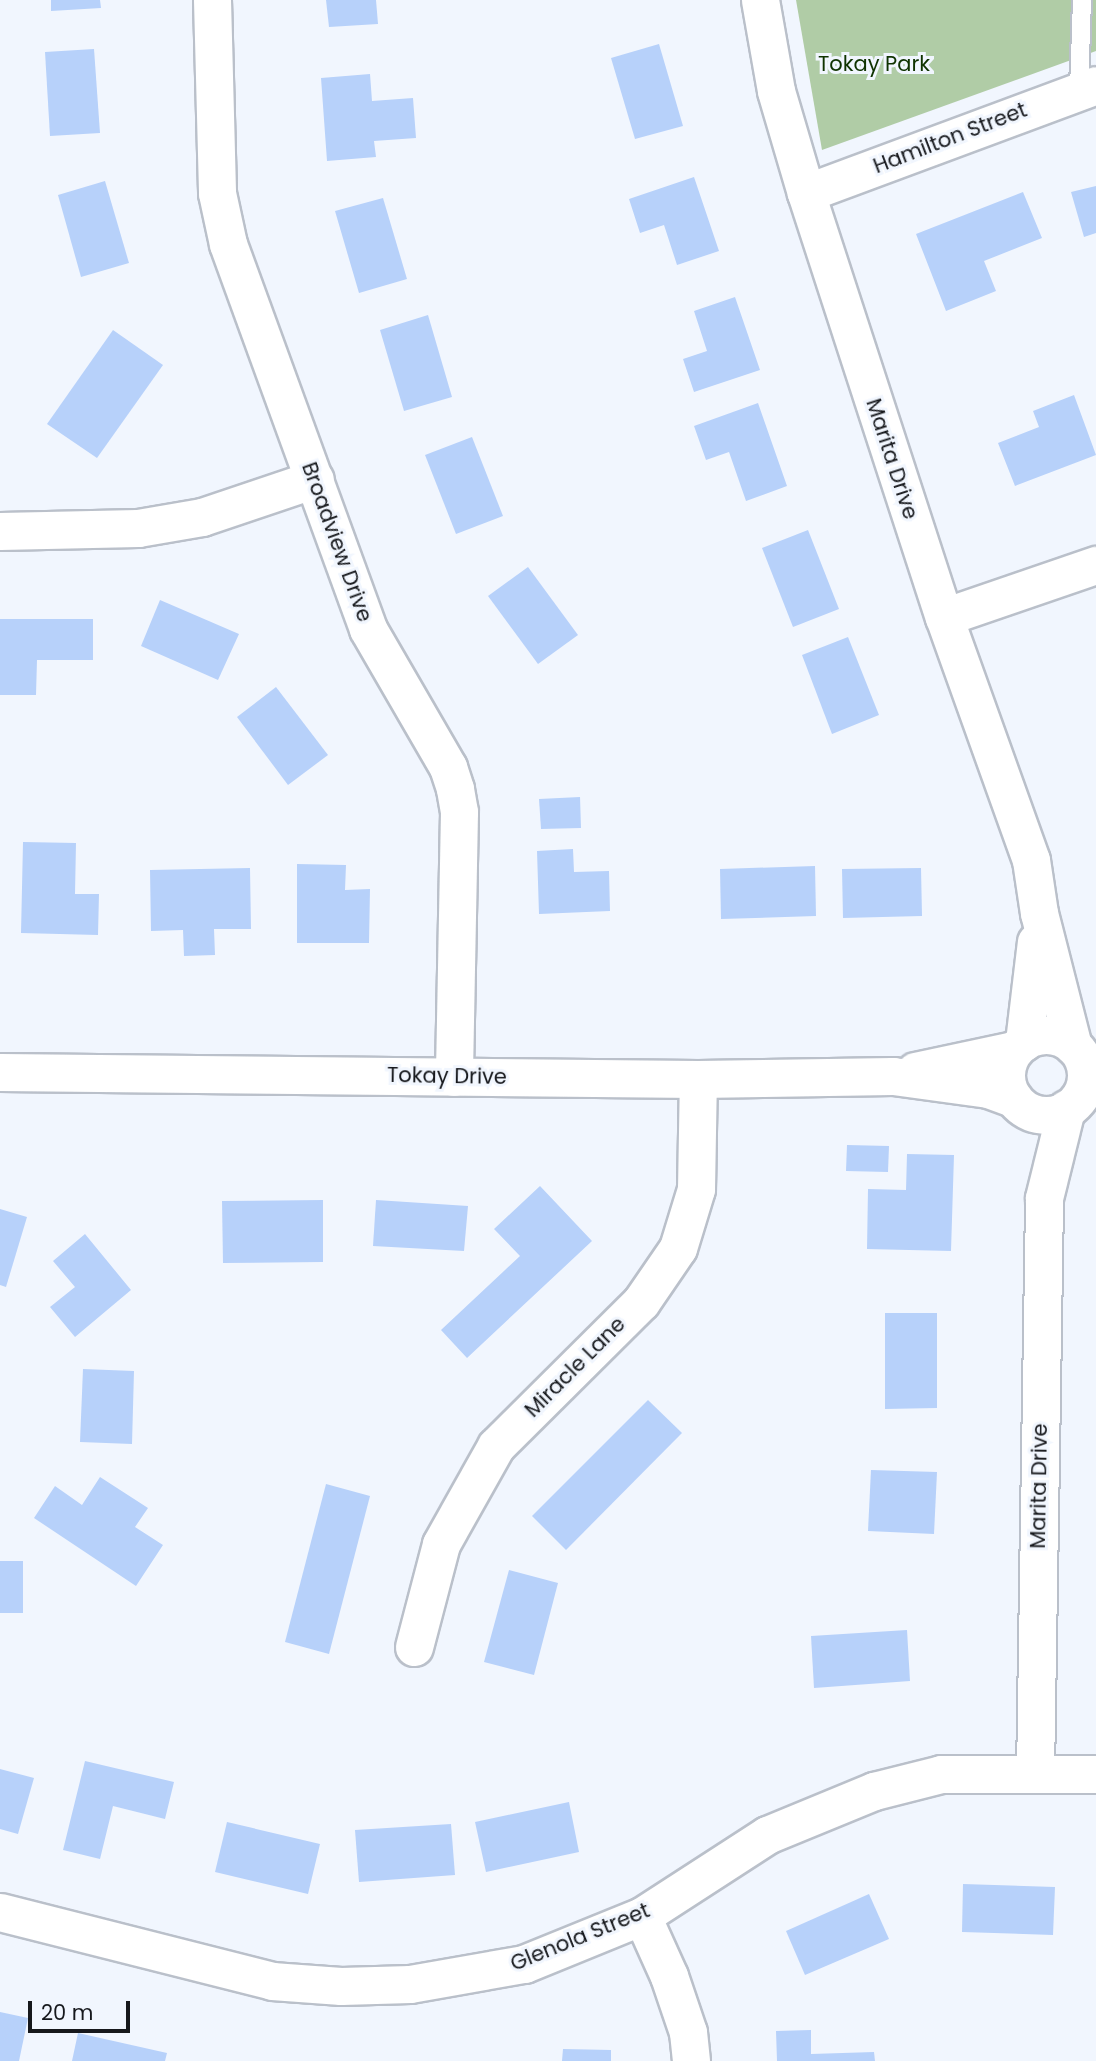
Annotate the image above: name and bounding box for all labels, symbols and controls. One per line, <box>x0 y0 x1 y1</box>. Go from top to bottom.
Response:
park label: Tokay Park <box>818 51 930 77</box>
street label: Hamilton Street <box>870 97 1030 179</box>
street label: Marita Drive <box>861 395 923 523</box>
street label: Broadview Drive <box>296 459 378 625</box>
street label: Tokay Drive <box>387 1062 507 1090</box>
street label: Miracle Lane <box>520 1312 630 1422</box>
street label: Marita Drive <box>1025 1423 1053 1549</box>
street label: Glenola Street <box>507 1898 653 1976</box>
scale bar <box>32 1988 133 2032</box>
text: 20 m <box>41 1998 94 2027</box>

